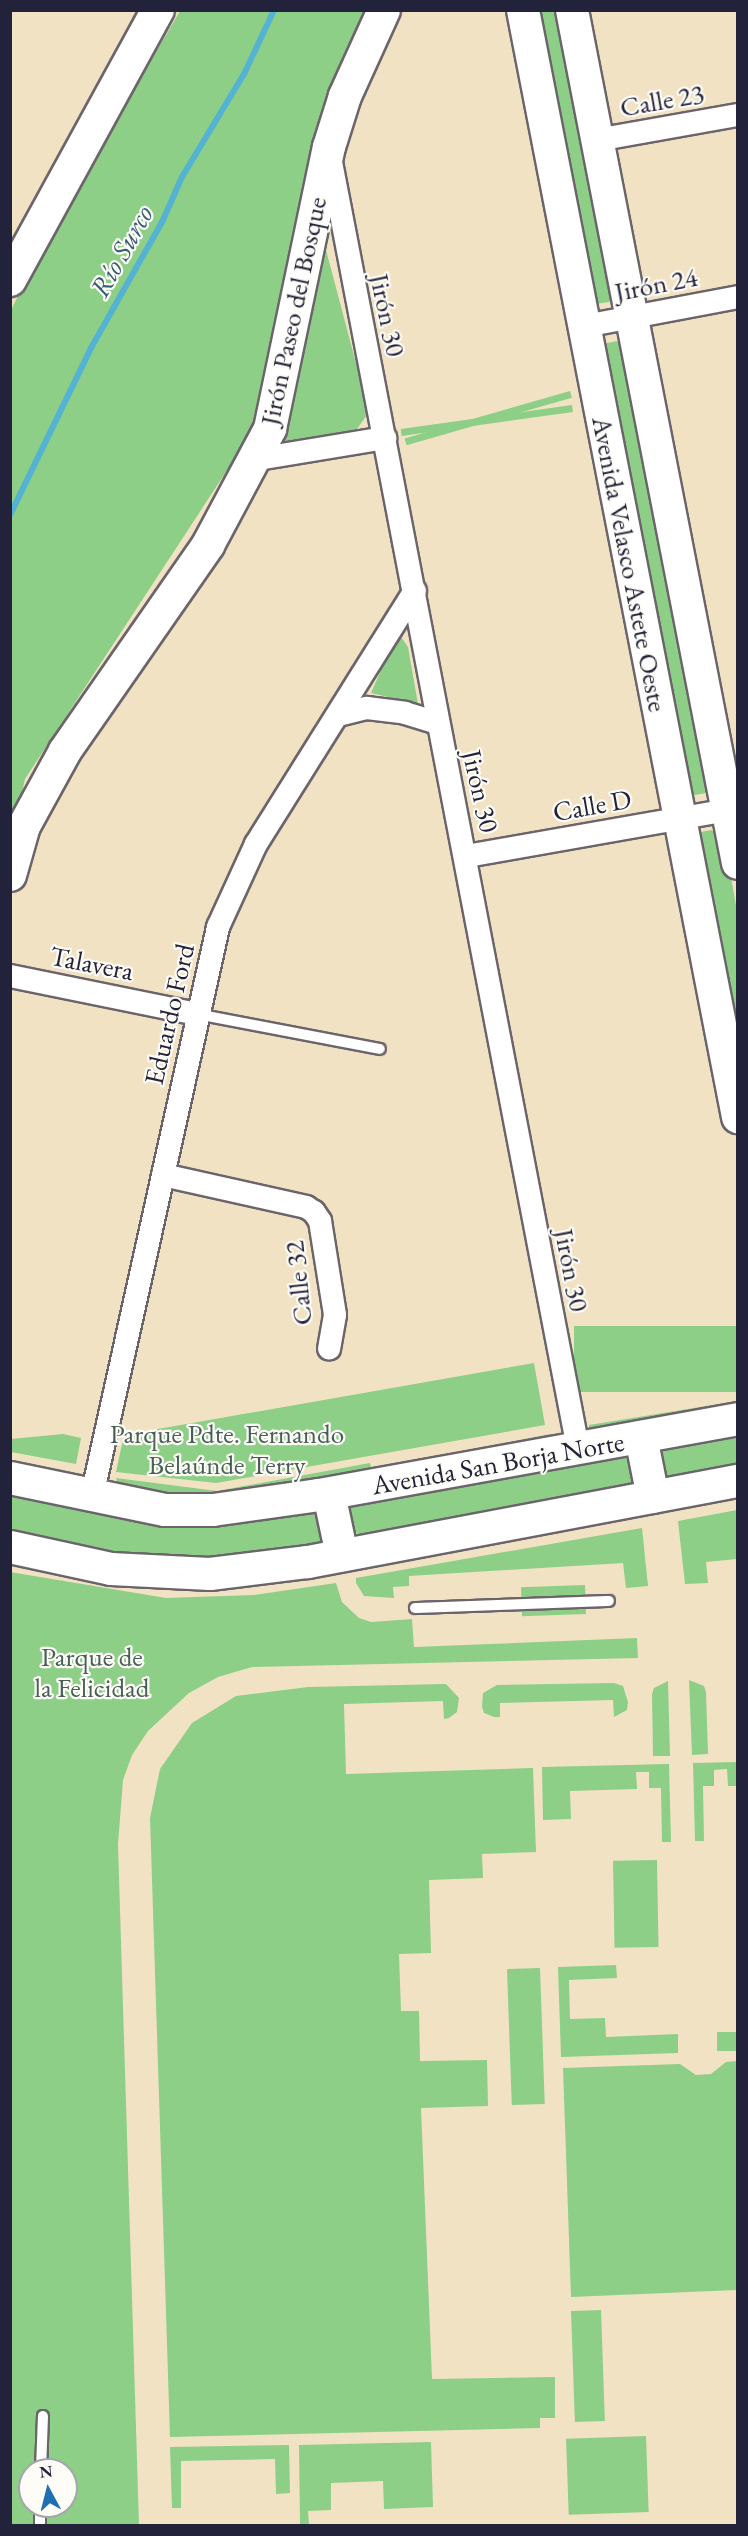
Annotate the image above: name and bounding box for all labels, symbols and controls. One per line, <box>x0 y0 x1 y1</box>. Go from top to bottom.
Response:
street label: Calle 23 <box>617 77 707 123</box>
street label: Jirón Paseo del Bosque <box>253 194 333 428</box>
water label: Río Surco <box>82 199 160 303</box>
street label: Jirón 24 <box>612 260 700 308</box>
street label: Jirón 30 <box>363 271 413 359</box>
street label: Avenida Velasco Astete Oeste <box>585 414 675 714</box>
street label: Jirón 30 <box>456 747 506 835</box>
street label: Calle D <box>550 782 634 828</box>
street label: Talavera <box>48 939 136 987</box>
street label: Eduardo Ford <box>137 940 201 1088</box>
street label: Jirón 30 <box>548 1226 596 1314</box>
street label: Calle 32 <box>277 1239 319 1327</box>
park label: Parque Pdte. Fernando Belaúnde Terry <box>110 1417 344 1480</box>
street label: Avenida San Borja Norte <box>369 1425 627 1501</box>
park label: Parque de la Felicidad <box>35 1640 149 1703</box>
north arrow <box>18 2458 78 2518</box>
text: N <box>38 2460 54 2483</box>

